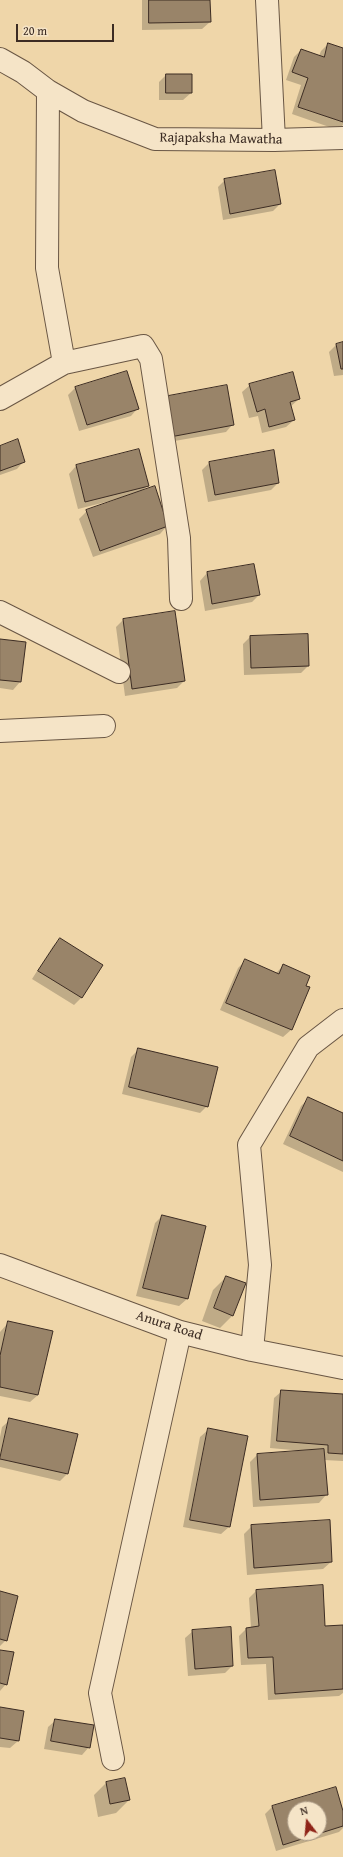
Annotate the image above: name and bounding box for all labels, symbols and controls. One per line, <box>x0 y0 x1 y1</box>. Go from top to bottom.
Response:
scale bar <box>18 16 116 42</box>
text: 20 m <box>23 22 47 39</box>
street label: Rajapaksha Mawatha <box>159 130 283 148</box>
street label: Anura Road <box>134 1307 204 1345</box>
north arrow <box>287 1801 327 1841</box>
text: N <box>298 1802 310 1819</box>

